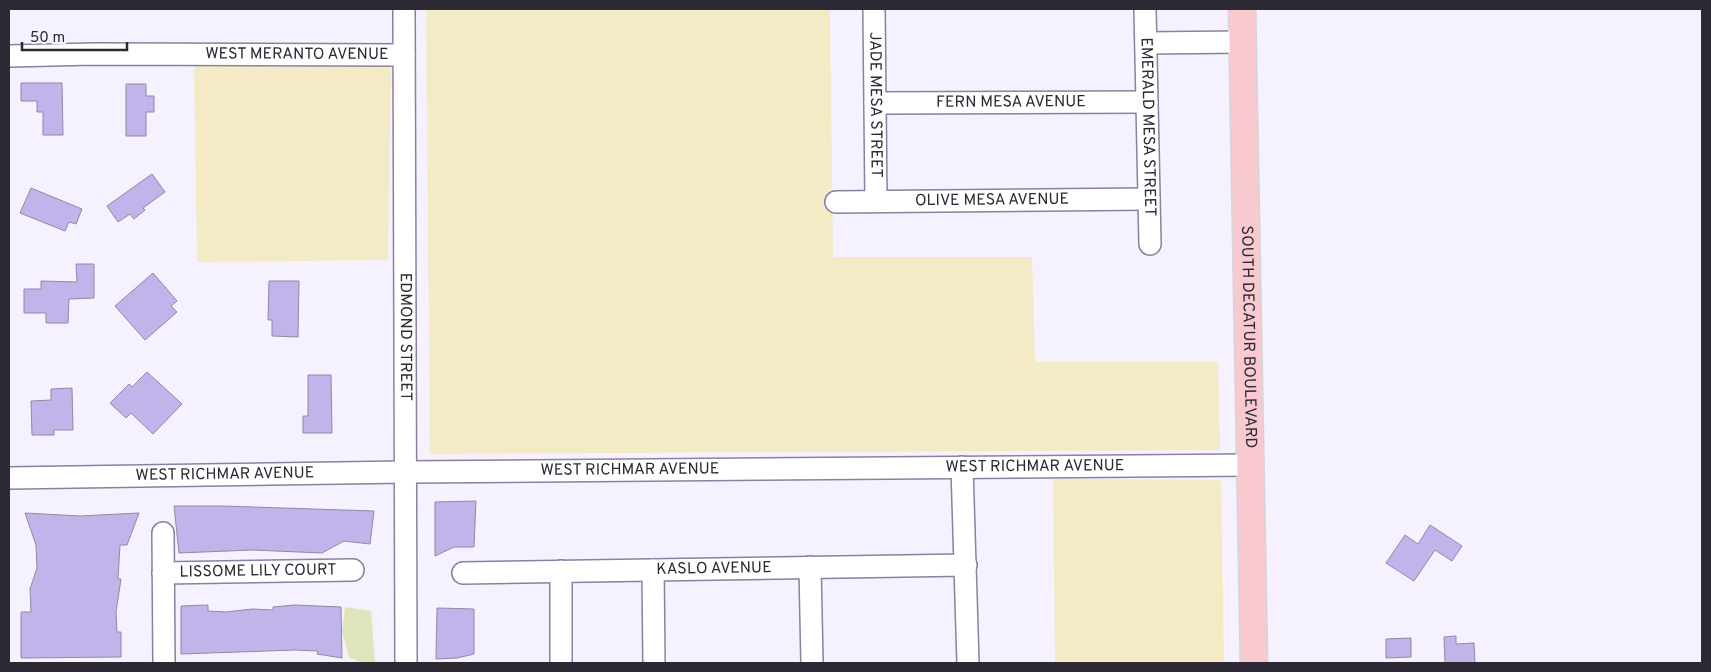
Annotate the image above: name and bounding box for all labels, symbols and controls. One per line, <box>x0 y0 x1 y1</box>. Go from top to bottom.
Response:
scale bar <box>22 20 128 52</box>
text: 50 m <box>30 29 65 48</box>
street label: JADE MESA STREET <box>864 32 886 178</box>
street label: EMERALD MESA STREET <box>1136 37 1159 217</box>
street label: WEST MERANTO AVENUE <box>205 44 389 65</box>
street label: FERN MESA AVENUE <box>936 92 1086 113</box>
street label: OLIVE MESA AVENUE <box>915 190 1069 211</box>
street label: SOUTH DECATUR BOULEVARD <box>1236 225 1260 449</box>
street label: EDMOND STREET <box>395 273 415 401</box>
street label: WEST RICHMAR AVENUE <box>945 456 1124 478</box>
street label: WEST RICHMAR AVENUE <box>540 459 719 481</box>
street label: WEST RICHMAR AVENUE <box>135 463 315 486</box>
street label: KASLO AVENUE <box>656 558 772 580</box>
street label: LISSOME LILY COURT <box>179 560 337 583</box>

